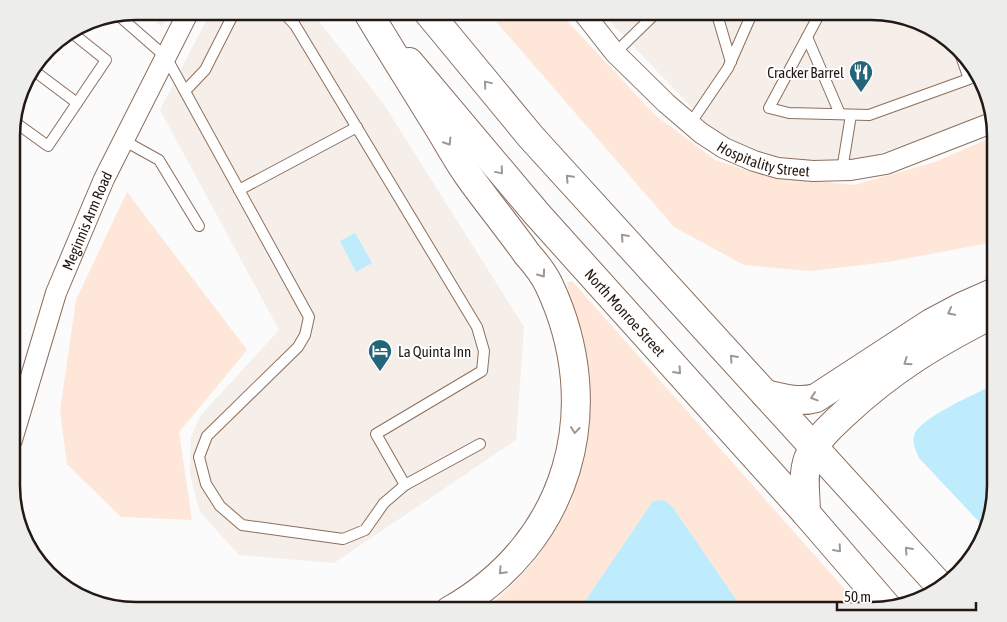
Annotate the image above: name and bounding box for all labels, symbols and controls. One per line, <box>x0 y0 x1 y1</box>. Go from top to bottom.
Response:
restaurant icon: Cracker Barrel <box>848 59 874 93</box>
place label: Cracker Barrel <box>767 64 844 81</box>
one-way arrow <box>483 80 492 89</box>
one-way arrow <box>441 136 451 145</box>
street label: Hospitality Street <box>714 137 810 179</box>
one-way arrow <box>495 165 503 174</box>
street label: Meginnis Arm Road <box>58 168 115 273</box>
one-way arrow <box>566 175 575 184</box>
one-way arrow <box>620 234 629 243</box>
street label: North Monroe Street <box>582 265 669 360</box>
one-way arrow <box>536 268 545 278</box>
one-way arrow <box>947 306 956 316</box>
hotel icon: La Quinta Inn <box>367 338 393 372</box>
place label: La Quinta Inn <box>398 343 471 360</box>
one-way arrow <box>730 354 739 363</box>
one-way arrow <box>903 356 913 365</box>
one-way arrow <box>672 365 681 374</box>
one-way arrow <box>810 392 818 402</box>
one-way arrow <box>570 426 581 434</box>
one-way arrow <box>832 544 841 553</box>
one-way arrow <box>905 547 914 556</box>
one-way arrow <box>499 566 508 575</box>
scale bar <box>837 580 976 612</box>
text: 50 m <box>844 588 871 605</box>

